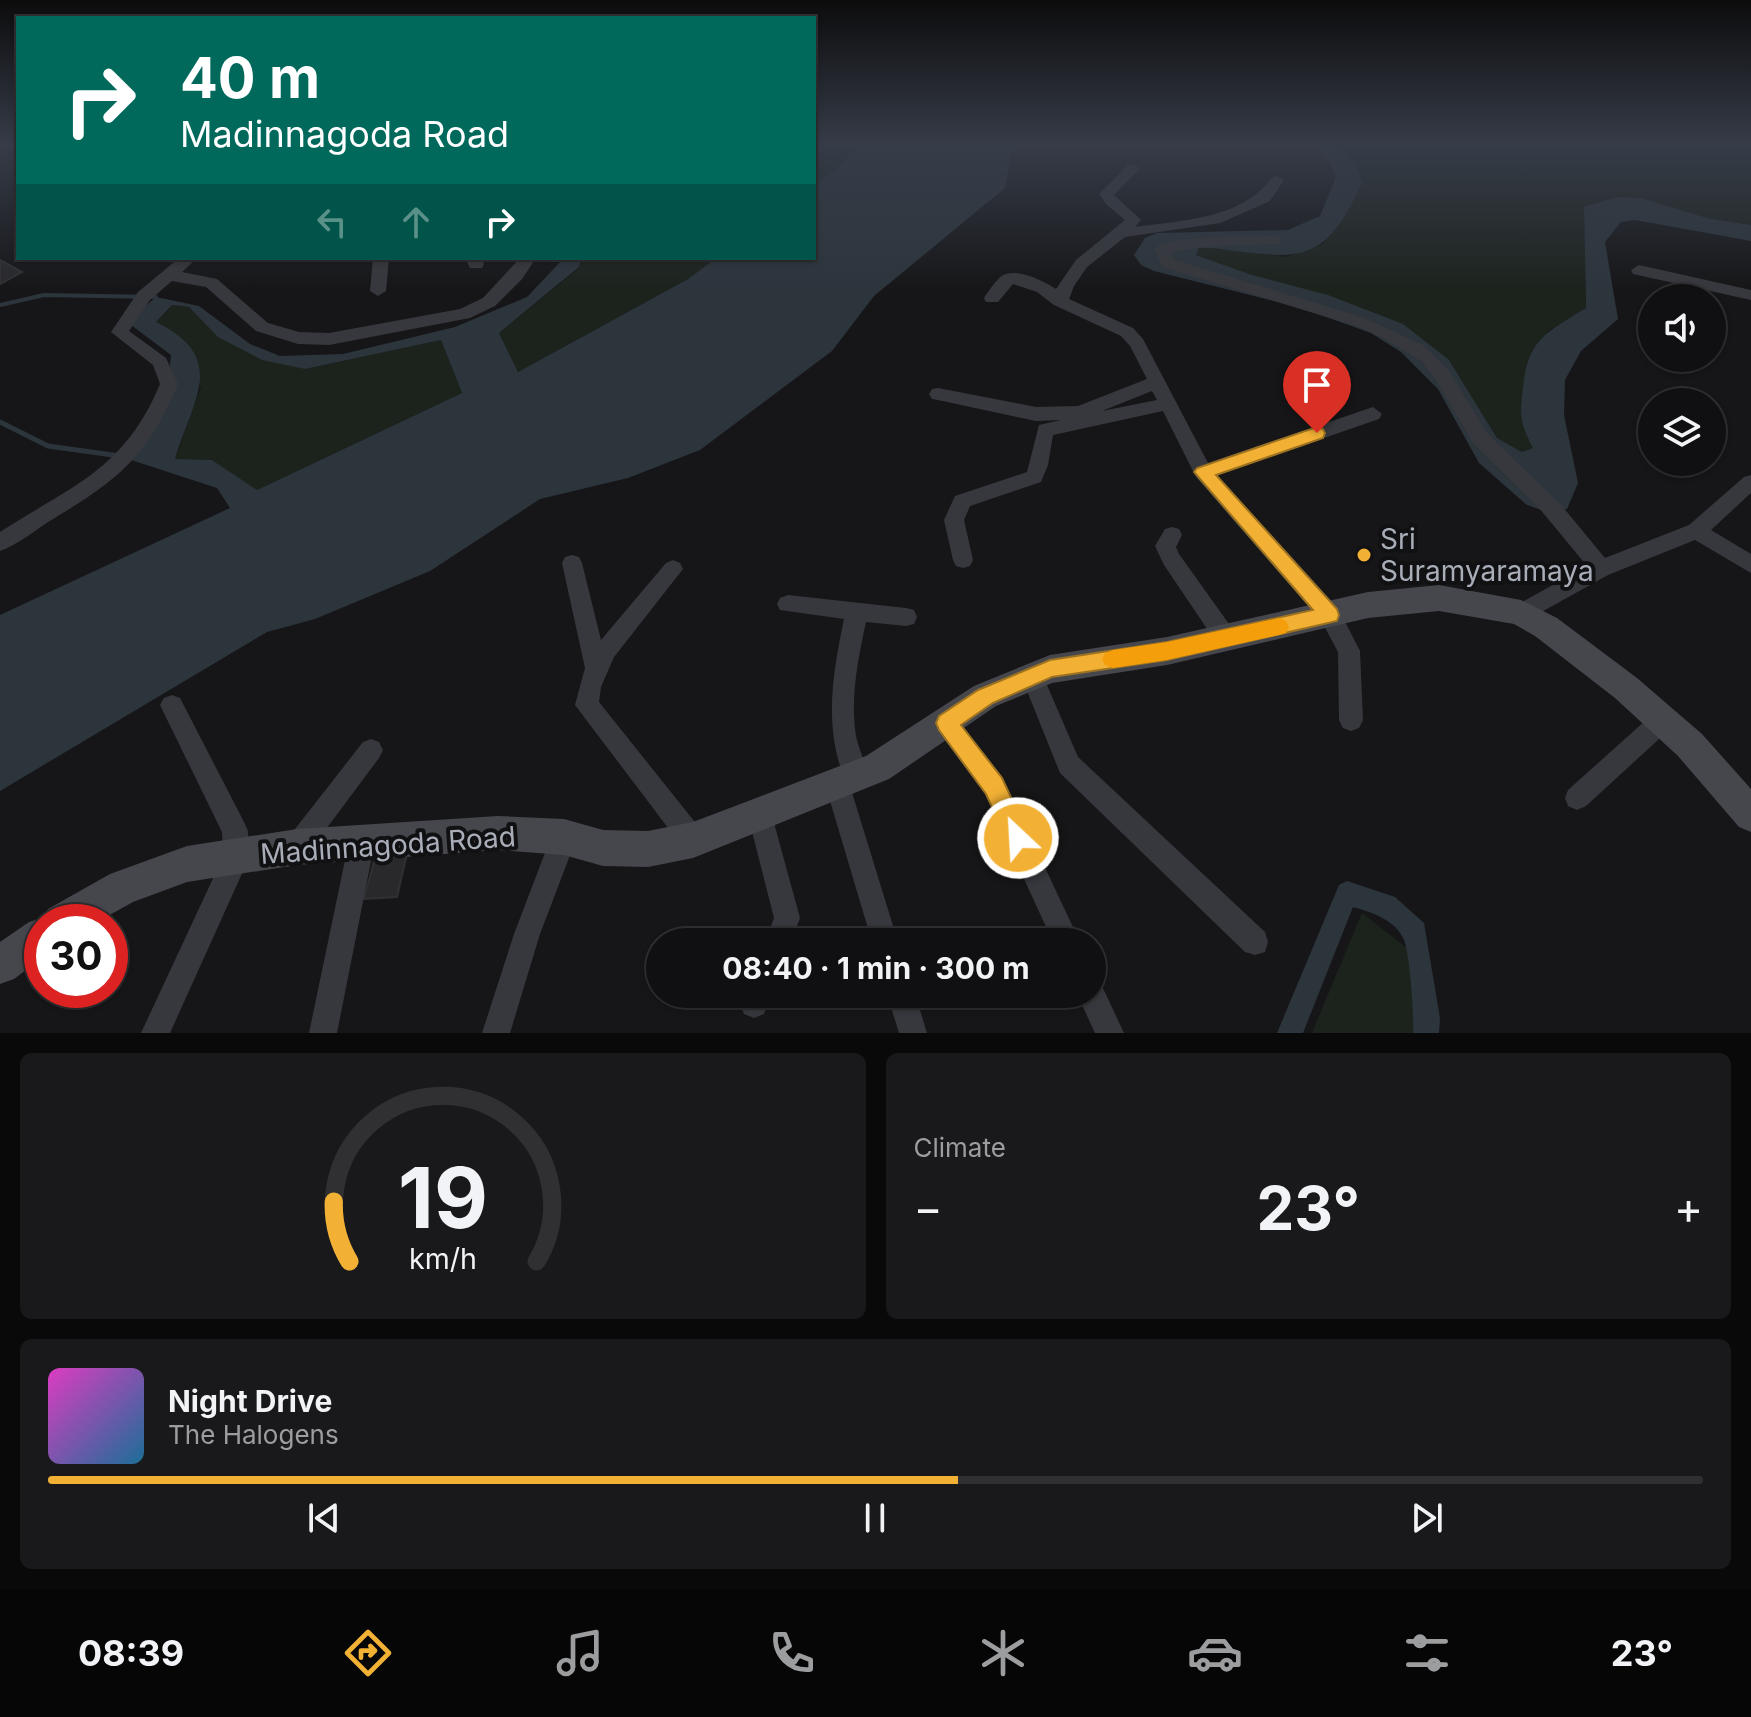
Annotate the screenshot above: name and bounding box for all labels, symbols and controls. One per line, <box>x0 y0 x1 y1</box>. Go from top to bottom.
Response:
text: 40 m <box>180 44 320 112</box>
icon: right <box>48 48 152 152</box>
text: Madinnagoda Road <box>180 112 509 156</box>
icon: left <box>310 200 354 244</box>
icon: ahead <box>394 200 438 244</box>
icon: right <box>478 200 522 244</box>
map controls <box>1638 284 1726 476</box>
button: sound <box>1638 284 1726 372</box>
pin <box>1283 351 1351 433</box>
icon: arrive <box>1295 363 1339 407</box>
button: layers <box>1638 388 1726 476</box>
place label: Sri Suramyaramaya <box>1380 522 1594 588</box>
marker: Sri Suramyaramaya <box>1355 546 1373 564</box>
position arrow <box>976 796 1060 880</box>
street label: Madinnagoda Road <box>259 819 517 871</box>
speed limit sign: 30 <box>24 904 128 1008</box>
text: 08:40 · 1 min · 300 m <box>722 950 1030 986</box>
text: Climate <box>914 1132 1006 1163</box>
text: 19 <box>398 1147 488 1248</box>
text: 23° <box>1256 1172 1360 1244</box>
text: − <box>914 1181 943 1235</box>
text: + <box>1674 1181 1703 1235</box>
text: km/h <box>409 1241 477 1276</box>
text: Night Drive <box>168 1383 332 1419</box>
text: The Halogens <box>168 1419 339 1450</box>
icon: previous <box>302 1496 346 1540</box>
icon: pause <box>853 1496 897 1540</box>
icon: next <box>1405 1496 1449 1540</box>
icon: directions <box>340 1625 396 1681</box>
icon: music <box>552 1625 608 1681</box>
icon: phone <box>764 1625 820 1681</box>
icon: climate <box>975 1625 1031 1681</box>
icon: car <box>1187 1625 1243 1681</box>
icon: filters <box>1399 1625 1455 1681</box>
text: 08:39 <box>78 1631 184 1675</box>
text: 23° <box>1611 1631 1673 1675</box>

